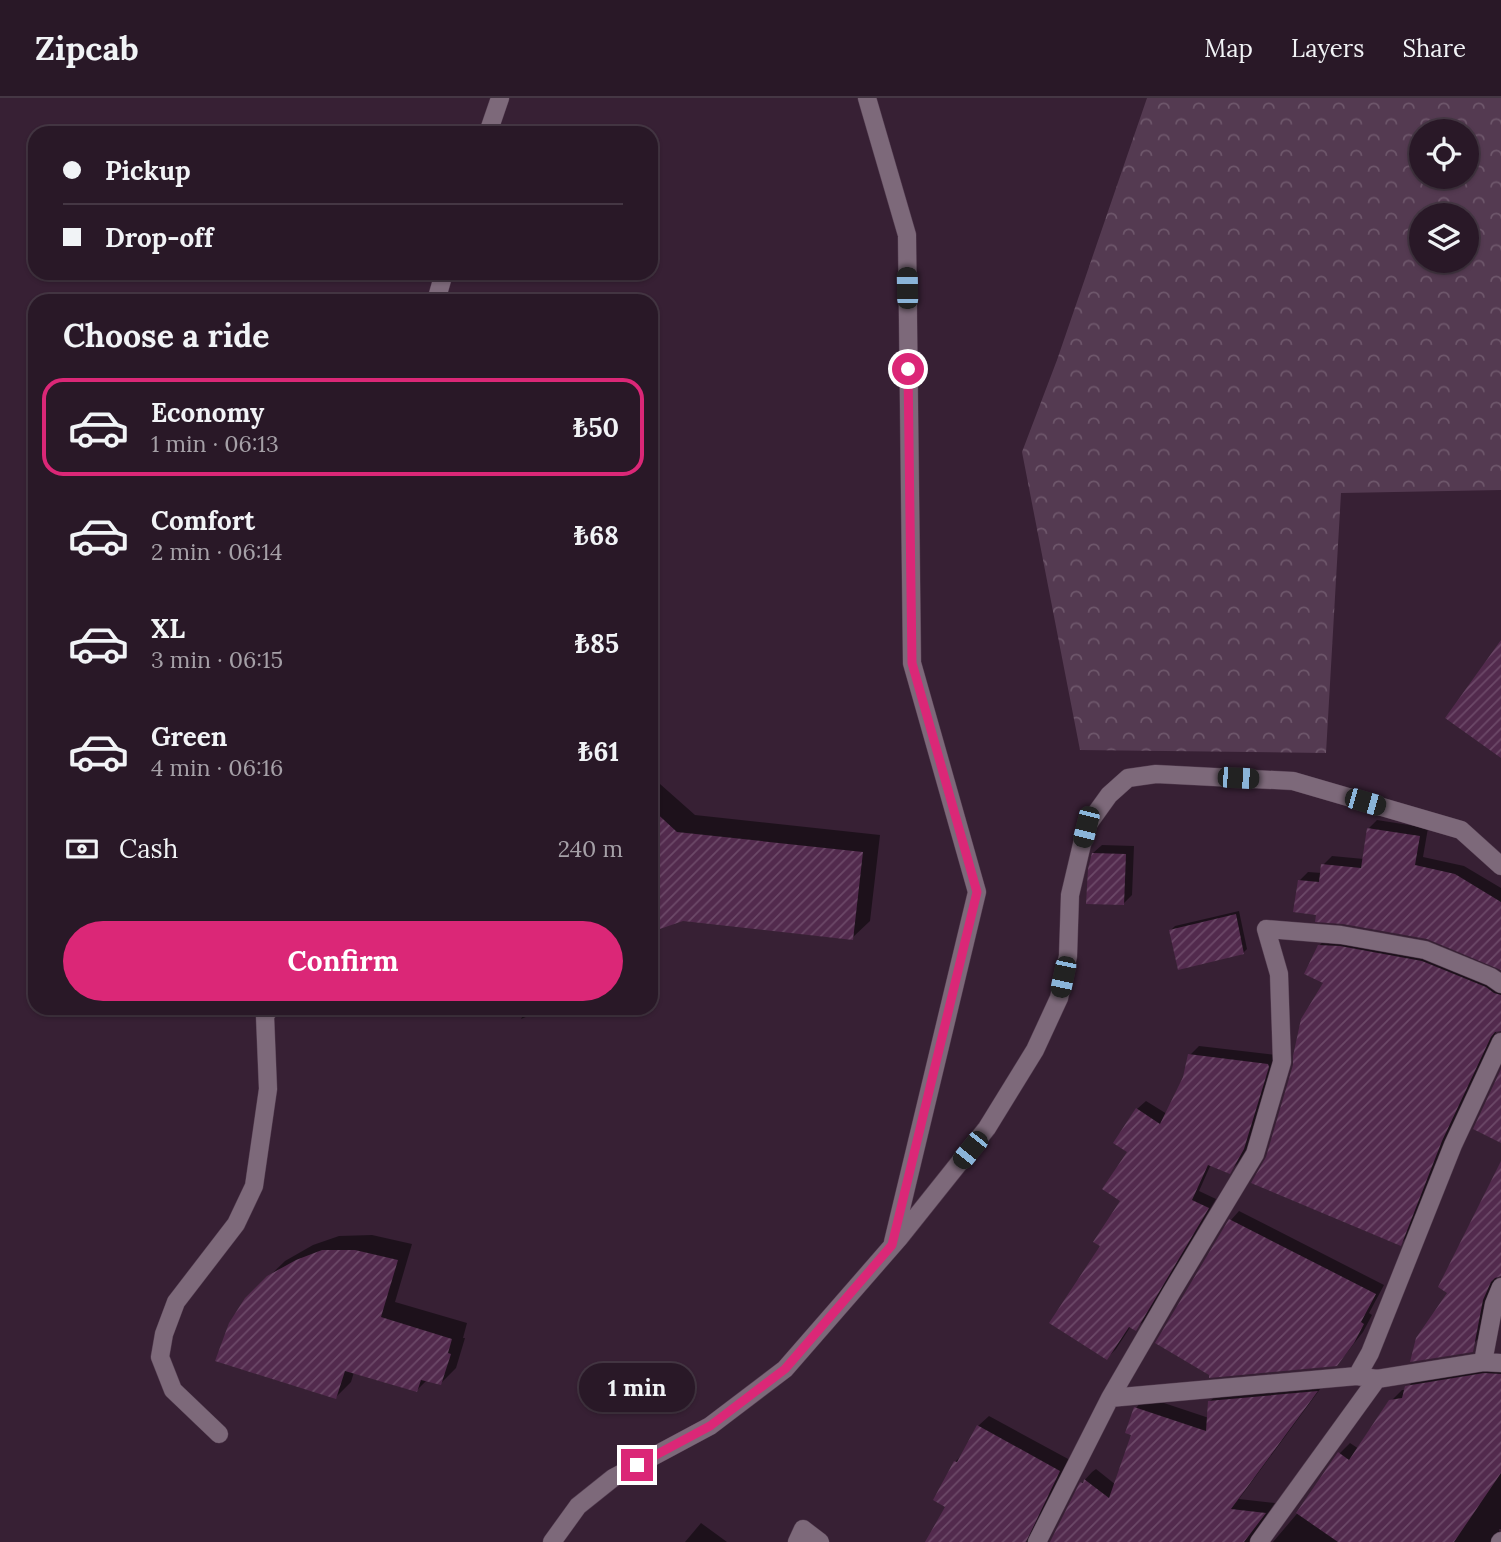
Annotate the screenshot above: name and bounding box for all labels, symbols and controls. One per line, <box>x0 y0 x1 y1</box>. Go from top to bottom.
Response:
text: Zipcab <box>35 27 139 69</box>
text: Map <box>1204 33 1253 64</box>
text: Layers <box>1291 33 1364 64</box>
text: Share <box>1402 33 1466 64</box>
map controls <box>1409 119 1479 273</box>
button: locate <box>1409 119 1479 189</box>
text: Pickup <box>105 154 191 187</box>
button: layers <box>1409 203 1479 273</box>
text: Drop-off <box>105 221 213 254</box>
car <box>897 267 918 309</box>
text: Choose a ride <box>63 315 270 356</box>
route start <box>892 353 924 385</box>
icon: car <box>67 396 130 459</box>
text: Economy <box>151 396 264 429</box>
text: ₺50 <box>573 411 619 444</box>
text: 1 min · 06:13 <box>151 429 279 458</box>
icon: car <box>67 504 130 567</box>
text: Comfort <box>151 504 255 537</box>
text: ₺68 <box>574 519 619 552</box>
text: 2 min · 06:14 <box>151 537 282 566</box>
icon: car <box>67 612 130 675</box>
text: XL <box>151 612 185 645</box>
text: ₺85 <box>575 627 619 660</box>
text: 3 min · 06:15 <box>151 645 283 674</box>
icon: car <box>67 720 130 783</box>
text: Green <box>151 720 227 753</box>
text: ₺61 <box>578 735 619 768</box>
text: 4 min · 06:16 <box>151 753 283 782</box>
car <box>1217 766 1260 790</box>
car <box>1342 786 1389 818</box>
car <box>1071 804 1102 850</box>
icon: cash <box>63 830 101 868</box>
text: Cash <box>119 832 178 865</box>
text: 240 m <box>558 834 623 863</box>
button: Confirm <box>63 921 623 1001</box>
car <box>1049 954 1078 1000</box>
car <box>949 1127 992 1173</box>
callout: 1 min <box>579 1364 695 1412</box>
text: 1 min <box>608 1373 666 1402</box>
route end <box>621 1449 653 1481</box>

